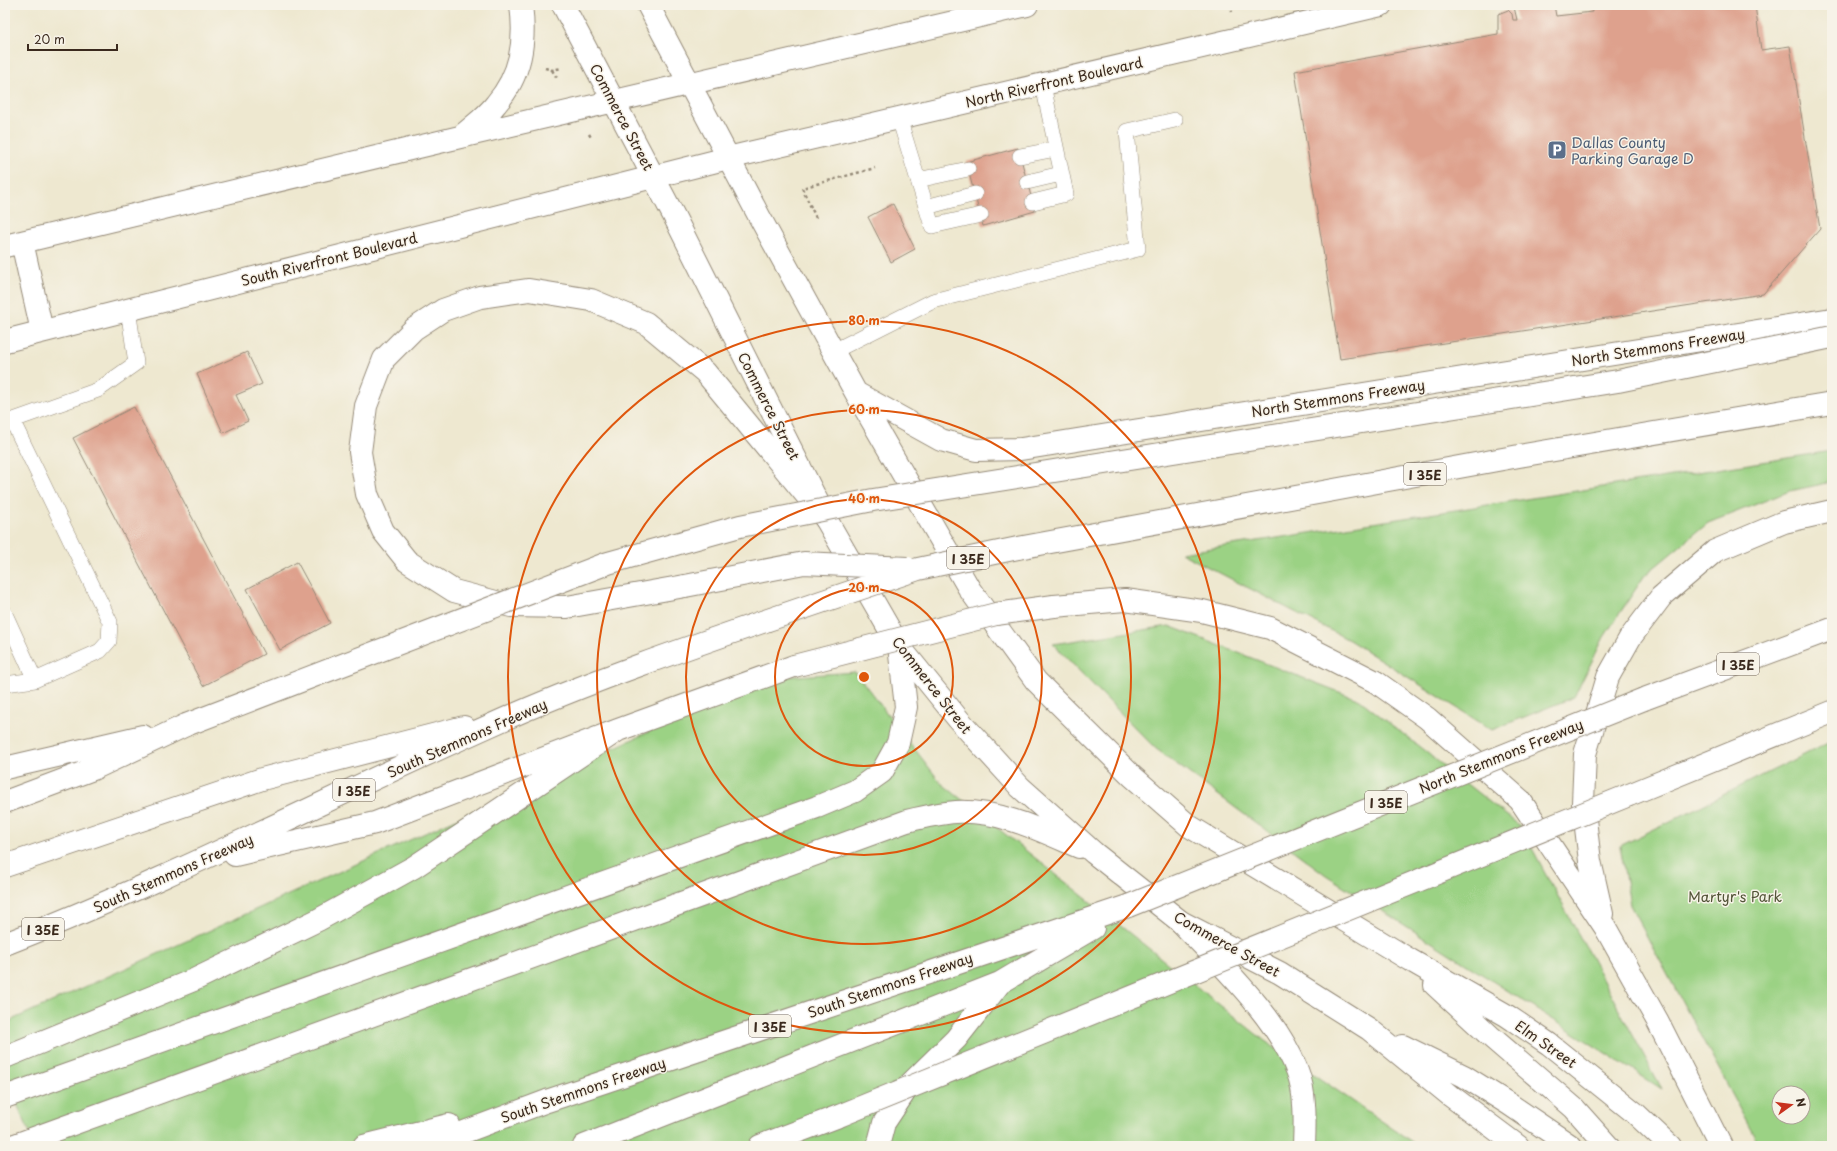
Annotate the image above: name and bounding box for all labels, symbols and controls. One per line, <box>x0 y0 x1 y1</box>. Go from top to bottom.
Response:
scale bar <box>28 26 117 52</box>
text: 20 m <box>34 30 65 48</box>
street label: North Riverfront Boulevard <box>963 51 1145 113</box>
street label: Commerce Street <box>585 60 659 174</box>
place label: Dallas County Parking Garage D <box>1571 132 1694 169</box>
parking icon: Dallas County Parking Garage D <box>1546 139 1568 161</box>
street label: South Riverfront Boulevard <box>239 227 420 291</box>
text: 80 m <box>848 311 880 329</box>
street label: North Stemmons Freeway <box>1570 323 1746 371</box>
street label: Commerce Street <box>733 348 805 464</box>
street label: North Stemmons Freeway <box>1250 374 1426 422</box>
text: 60 m <box>848 400 880 418</box>
road number: I 35E <box>1404 463 1446 485</box>
text: 40 m <box>848 489 880 507</box>
road number: I 35E <box>947 547 989 569</box>
text: 20 m <box>848 578 880 596</box>
street label: Commerce Street <box>887 632 977 738</box>
road number: I 35E <box>1717 653 1759 675</box>
centre of rings <box>857 670 871 684</box>
street label: South Stemmons Freeway <box>384 693 550 783</box>
street label: North Stemmons Freeway <box>1416 713 1586 799</box>
road number: I 35E <box>333 779 375 801</box>
road number: I 35E <box>1365 791 1407 813</box>
street label: South Stemmons Freeway <box>90 828 256 918</box>
park label: Martyr's Park <box>1688 886 1783 907</box>
street label: Commerce Street <box>1170 906 1284 982</box>
road number: I 35E <box>22 918 64 940</box>
street label: South Stemmons Freeway <box>805 947 975 1023</box>
road number: I 35E <box>749 1015 791 1037</box>
street label: Elm Street <box>1511 1015 1581 1073</box>
street label: South Stemmons Freeway <box>498 1052 668 1128</box>
north arrow <box>1771 1085 1811 1125</box>
text: N <box>1792 1096 1811 1109</box>

